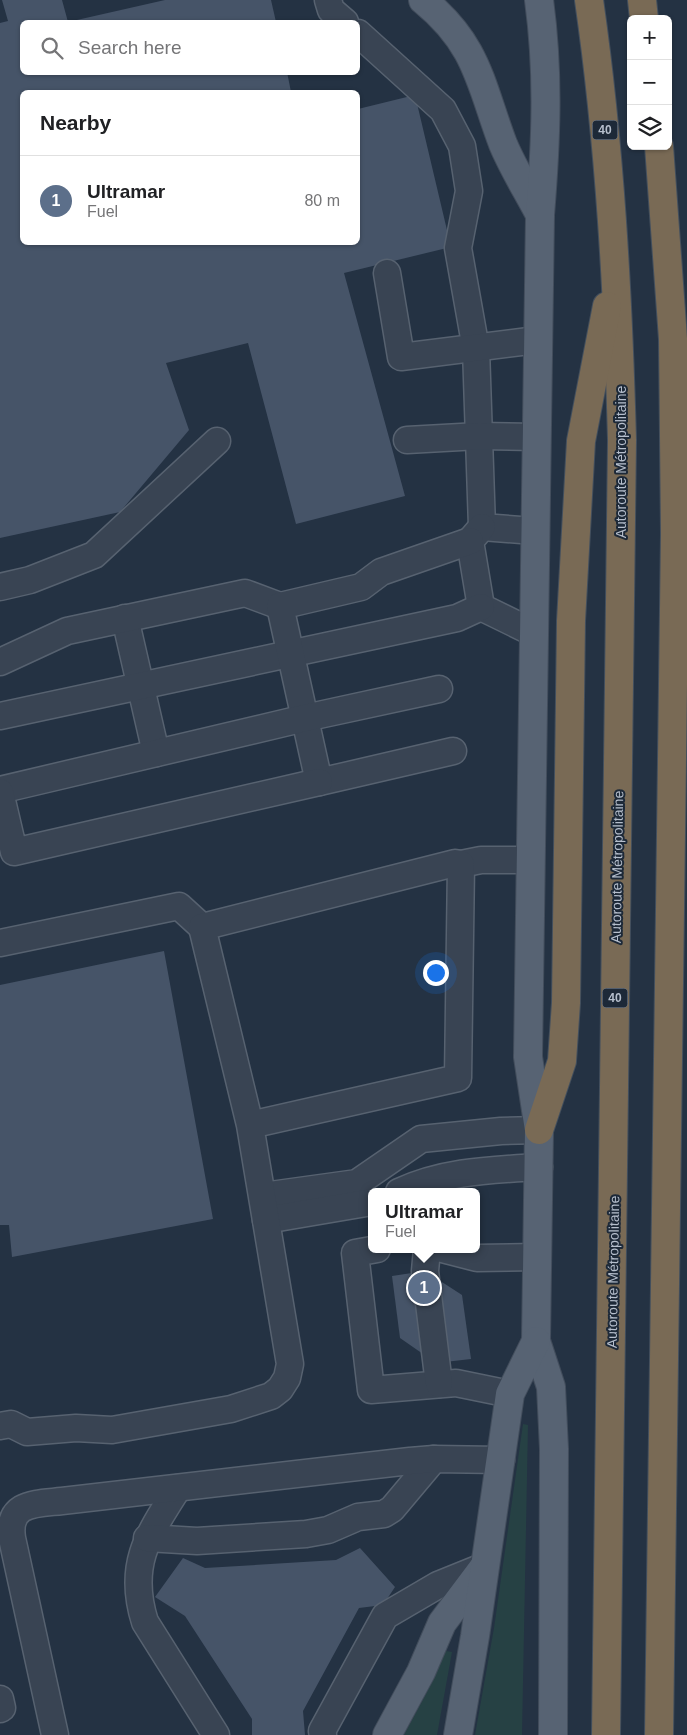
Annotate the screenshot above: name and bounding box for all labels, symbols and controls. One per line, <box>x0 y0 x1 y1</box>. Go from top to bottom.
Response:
map controls <box>627 15 672 150</box>
button: + <box>627 15 672 60</box>
search box <box>20 20 360 75</box>
icon: search <box>38 34 66 62</box>
text: Search here <box>78 37 182 58</box>
button: − <box>627 60 672 105</box>
button: layers <box>627 105 672 150</box>
text: Nearby <box>40 111 111 134</box>
road number: 40 <box>592 120 618 140</box>
text: Ultramar <box>87 181 165 202</box>
text: 1 <box>52 192 60 209</box>
text: 80 m <box>304 192 340 209</box>
text: Fuel <box>87 203 118 220</box>
street label: Autoroute Métropolitaine <box>613 386 629 538</box>
street label: Autoroute Métropolitaine <box>608 790 626 943</box>
your location <box>423 960 449 986</box>
road number: 40 <box>602 988 628 1008</box>
popup <box>368 1188 480 1253</box>
street label: Autoroute Métropolitaine <box>604 1195 622 1348</box>
text: Ultramar <box>385 1201 463 1222</box>
text: Fuel <box>385 1223 416 1240</box>
pin: 1 <box>408 1269 440 1307</box>

